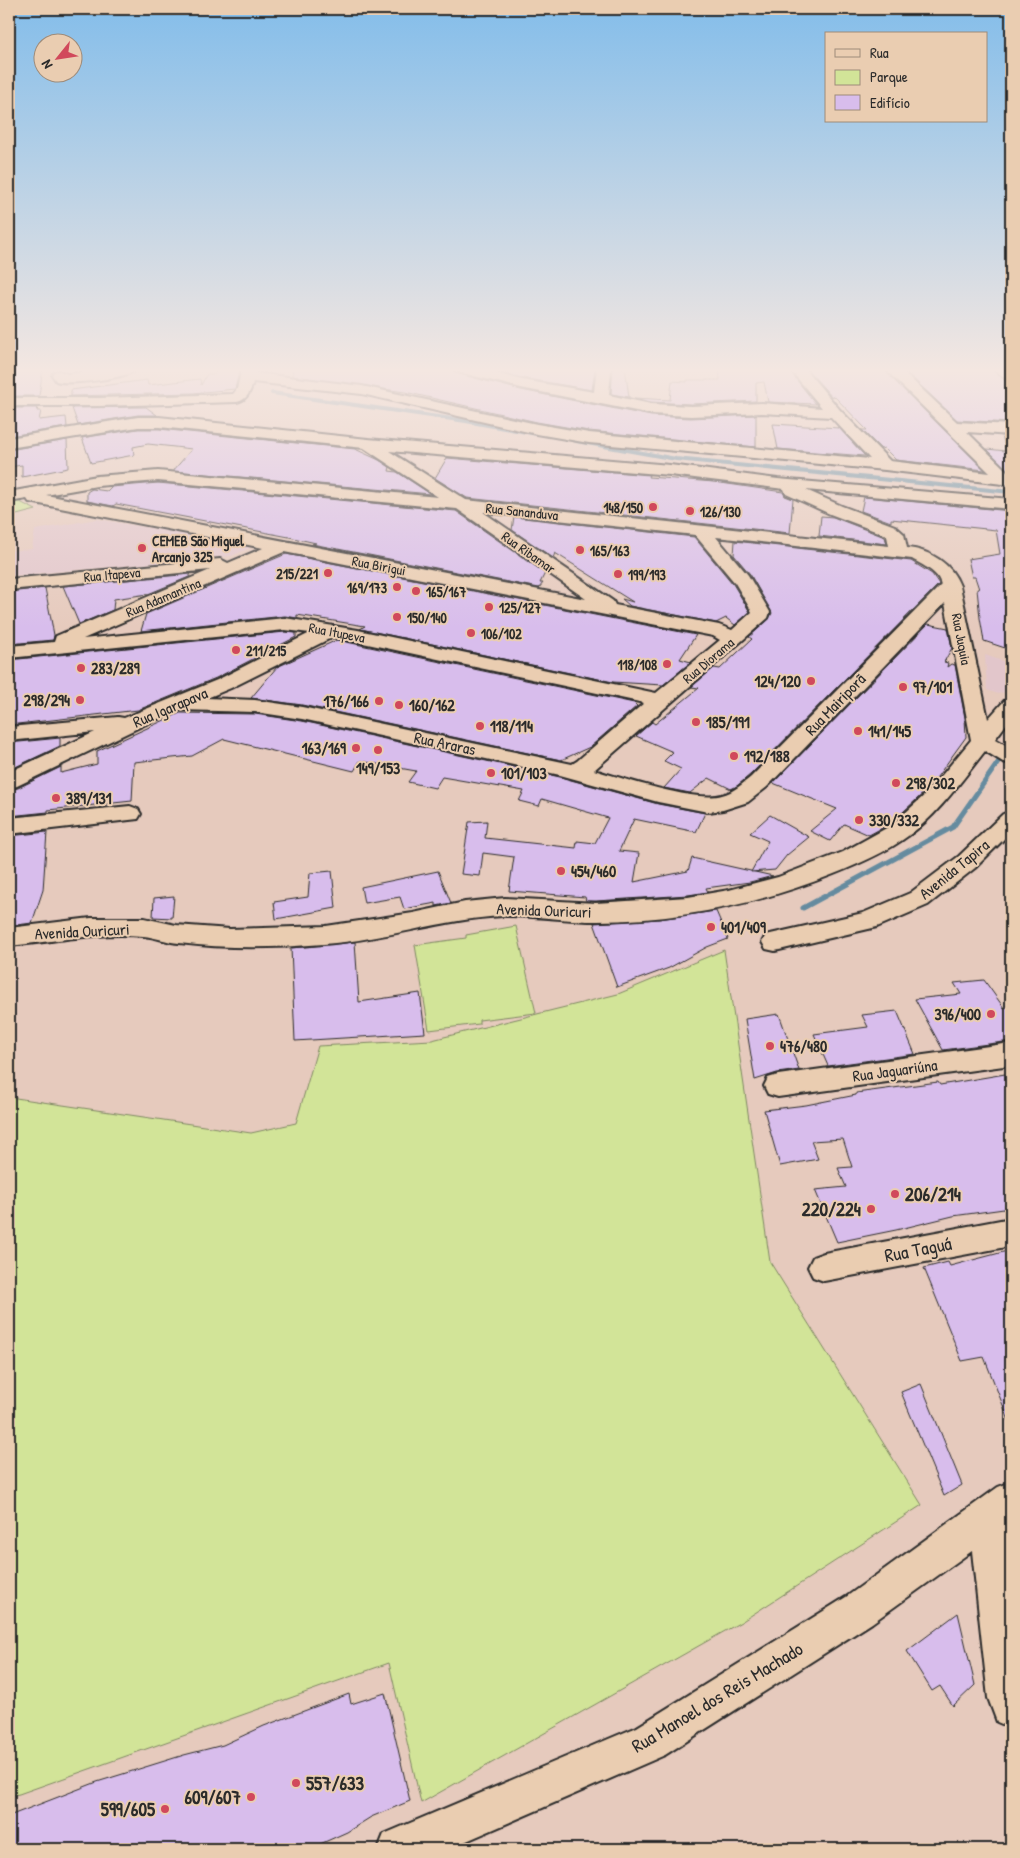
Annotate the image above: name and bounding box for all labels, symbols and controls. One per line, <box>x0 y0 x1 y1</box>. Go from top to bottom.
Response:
north arrow <box>32 32 82 82</box>
legend <box>825 32 988 122</box>
text: Rua <box>870 42 889 63</box>
text: N <box>36 56 56 73</box>
text: Parque <box>870 66 908 87</box>
text: Edifício <box>870 92 910 113</box>
street label: Rua Sananduva <box>485 498 560 524</box>
place label: 148/150 <box>603 498 644 517</box>
marker: 148/150 <box>647 501 659 513</box>
place label: 126/130 <box>700 502 741 521</box>
marker: 126/130 <box>684 505 696 517</box>
street label: Rua Ribamar <box>498 526 560 578</box>
place label: CEMEB São Miguel Arcanjo 325 <box>152 531 244 567</box>
place label: 165/163 <box>590 541 630 560</box>
marker: CEMEB São Miguel Arcanjo 325 <box>136 542 148 554</box>
marker: 165/163 <box>574 544 586 556</box>
street label: Rua Birigui <box>350 550 408 580</box>
street label: Rua Itapeva <box>83 562 142 587</box>
place label: 215/221 <box>276 564 318 583</box>
place label: 199/193 <box>628 565 666 584</box>
marker: 215/221 <box>322 567 334 579</box>
marker: 199/193 <box>612 568 624 580</box>
street label: Rua Adamantina <box>123 573 204 621</box>
place label: 169/173 <box>347 578 388 597</box>
marker: 169/173 <box>391 581 403 593</box>
place label: 165/167 <box>426 582 466 601</box>
marker: 165/167 <box>410 585 422 597</box>
place label: 125/127 <box>499 598 541 617</box>
marker: 125/127 <box>483 601 495 613</box>
place label: 150/140 <box>407 608 448 627</box>
marker: 150/140 <box>391 611 403 623</box>
street label: Rua Juquia <box>947 612 976 667</box>
street label: Rua Itupeva <box>307 617 367 648</box>
place label: 106/102 <box>481 624 522 643</box>
marker: 106/102 <box>465 627 477 639</box>
street label: Rua Diorama <box>678 632 738 687</box>
place label: 211/215 <box>246 641 286 660</box>
marker: 211/215 <box>230 644 242 656</box>
place label: 118/108 <box>617 655 657 674</box>
place label: 283/289 <box>91 657 140 679</box>
marker: 118/108 <box>661 658 673 670</box>
marker: 283/289 <box>75 662 87 674</box>
street label: Rua Mairiporã <box>800 668 870 740</box>
place label: 124/120 <box>754 670 801 692</box>
marker: 124/120 <box>805 675 817 687</box>
place label: 97/101 <box>913 676 953 698</box>
street label: Rua Igarapava <box>129 681 211 733</box>
marker: 97/101 <box>897 681 909 693</box>
place label: 298/294 <box>24 689 70 711</box>
place label: 176/166 <box>324 690 370 712</box>
marker: 298/294 <box>74 694 86 706</box>
place label: 160/162 <box>409 694 455 716</box>
marker: 176/166 <box>373 695 385 707</box>
marker: 160/162 <box>393 699 405 711</box>
place label: 185/191 <box>706 711 750 733</box>
place label: 118/114 <box>490 715 533 737</box>
marker: 185/191 <box>690 716 702 728</box>
marker: 118/114 <box>474 720 486 732</box>
place label: 141/145 <box>868 720 911 742</box>
marker: 141/145 <box>852 725 864 737</box>
street label: Rua Araras <box>412 726 478 760</box>
place label: 163/169 <box>302 737 346 759</box>
marker: 163/169 <box>350 742 362 754</box>
marker: 149/153 <box>372 744 384 756</box>
place label: 192/188 <box>744 745 790 767</box>
marker: 192/188 <box>728 750 740 762</box>
place label: 149/153 <box>356 757 400 779</box>
place label: 101/103 <box>501 762 547 784</box>
marker: 101/103 <box>485 767 497 779</box>
place label: 298/302 <box>906 772 955 794</box>
marker: 298/302 <box>890 777 902 789</box>
place label: 389/131 <box>66 787 112 809</box>
marker: 389/131 <box>50 792 62 804</box>
place label: 330/332 <box>869 809 920 831</box>
marker: 330/332 <box>853 814 865 826</box>
street label: Avenida Tapira <box>914 834 994 904</box>
place label: 454/460 <box>571 860 616 882</box>
marker: 454/460 <box>555 865 567 877</box>
street label: Avenida Ouricuri <box>496 897 592 923</box>
place label: 401/409 <box>721 916 766 938</box>
street label: Avenida Ouricuri <box>34 918 130 944</box>
marker: 401/409 <box>705 921 717 933</box>
place label: 396/400 <box>934 1003 981 1025</box>
marker: 396/400 <box>985 1008 997 1020</box>
place label: 476/480 <box>780 1035 827 1057</box>
marker: 476/480 <box>764 1040 776 1052</box>
street label: Rua Jaguariúna <box>851 1053 939 1087</box>
place label: 206/214 <box>905 1181 961 1207</box>
marker: 206/214 <box>889 1188 901 1200</box>
place label: 220/224 <box>802 1196 861 1222</box>
marker: 220/224 <box>865 1203 877 1215</box>
street label: Rua Taguá <box>882 1230 954 1268</box>
street label: Rua Manoel dos Reis Machado <box>627 1635 808 1758</box>
place label: 557/633 <box>306 1770 365 1796</box>
marker: 557/633 <box>290 1777 302 1789</box>
place label: 609/607 <box>184 1784 241 1810</box>
marker: 609/607 <box>245 1791 257 1803</box>
place label: 599/605 <box>101 1796 156 1822</box>
marker: 599/605 <box>159 1803 171 1815</box>

